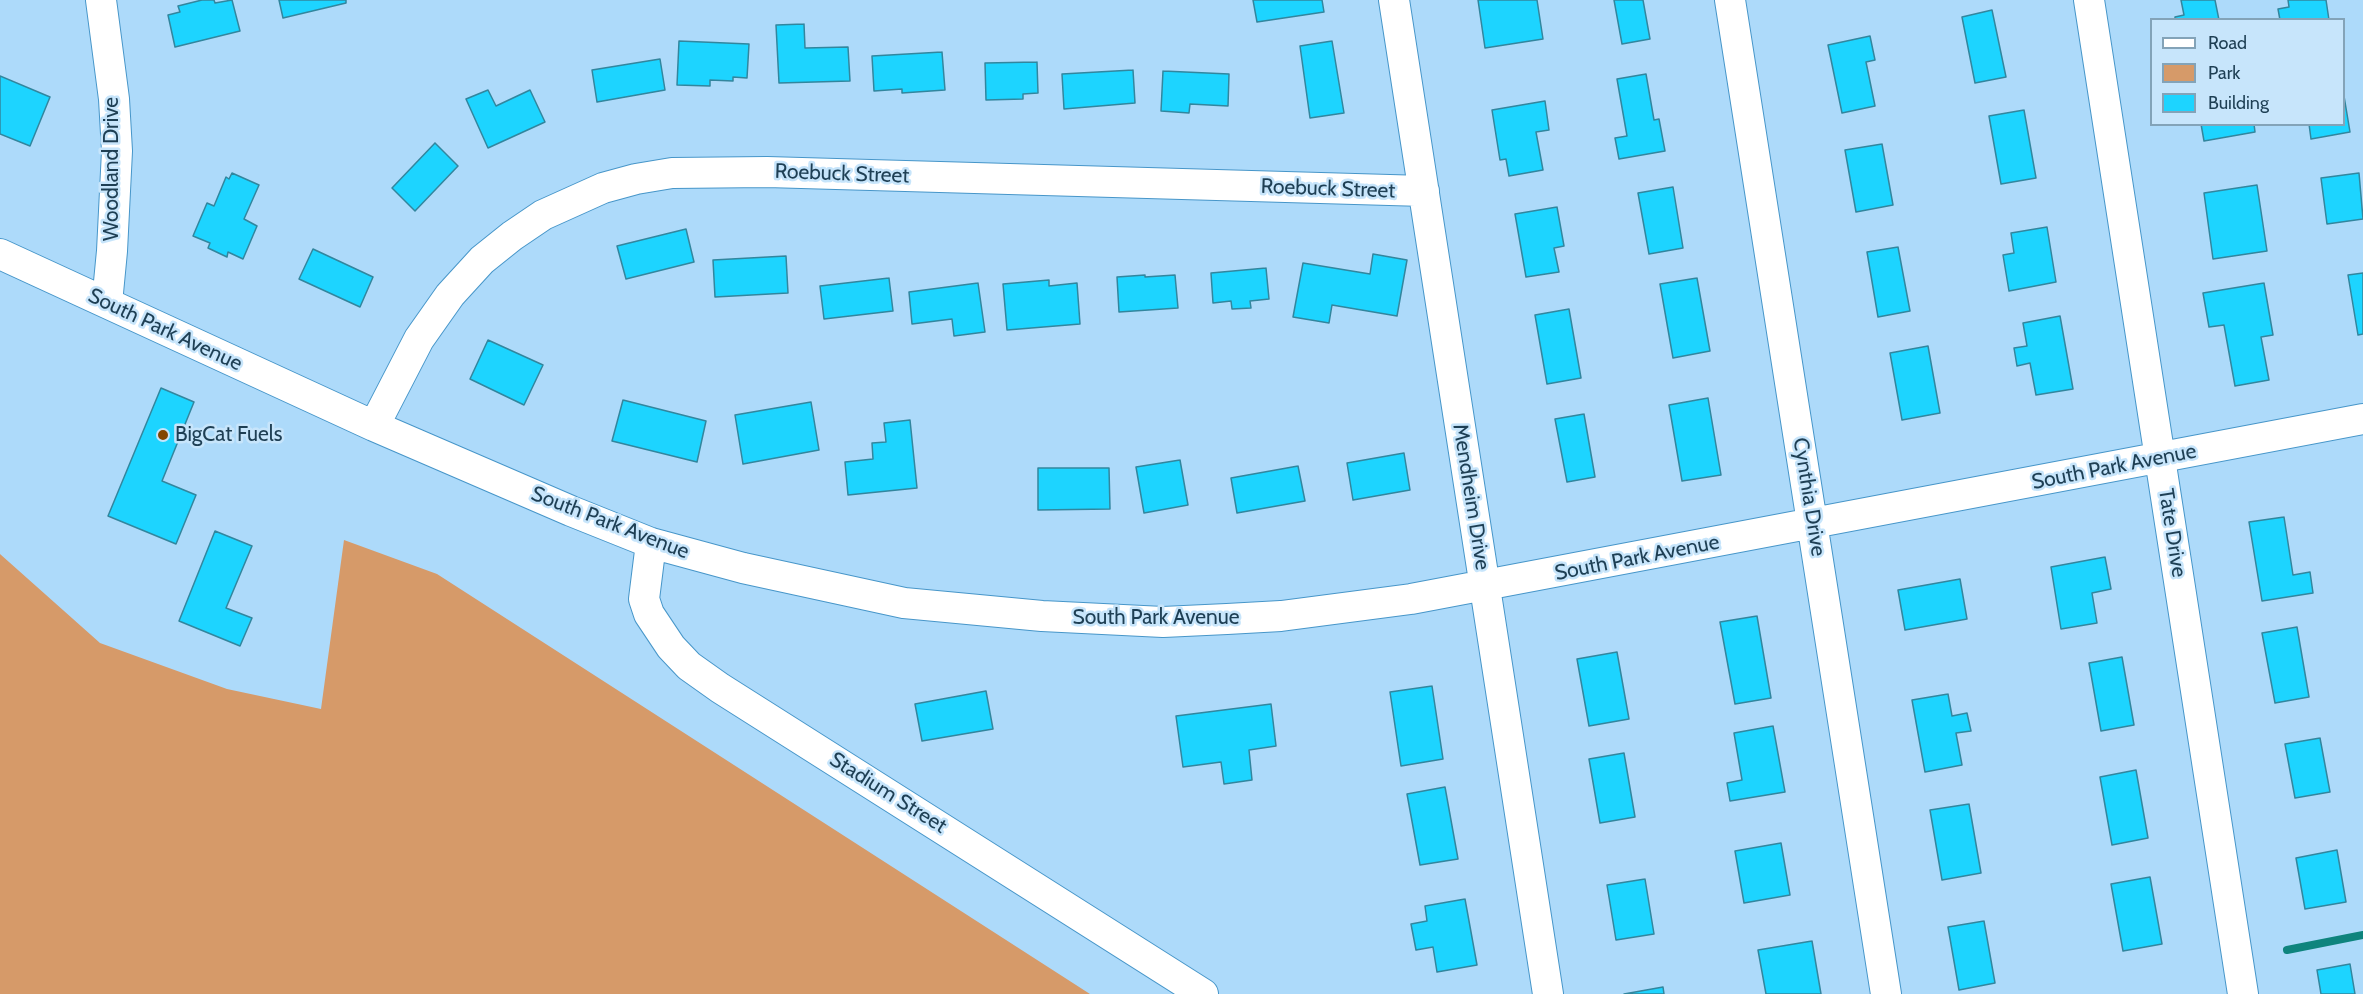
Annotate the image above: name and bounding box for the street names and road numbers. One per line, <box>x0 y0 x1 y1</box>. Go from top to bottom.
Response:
street label: Woodland Drive <box>99 97 125 241</box>
street label: Roebuck Street <box>774 159 910 189</box>
street label: Roebuck Street <box>1260 174 1396 204</box>
street label: South Park Avenue <box>84 283 246 377</box>
street label: Mendheim Drive <box>1447 422 1495 572</box>
street label: Cynthia Drive <box>1787 436 1831 558</box>
street label: South Park Avenue <box>2030 439 2198 495</box>
street label: South Park Avenue <box>527 481 693 565</box>
street label: Tate Drive <box>2153 487 2191 579</box>
street label: South Park Avenue <box>1553 530 1721 586</box>
street label: South Park Avenue <box>1072 605 1240 631</box>
street label: Stadium Street <box>825 747 951 839</box>

